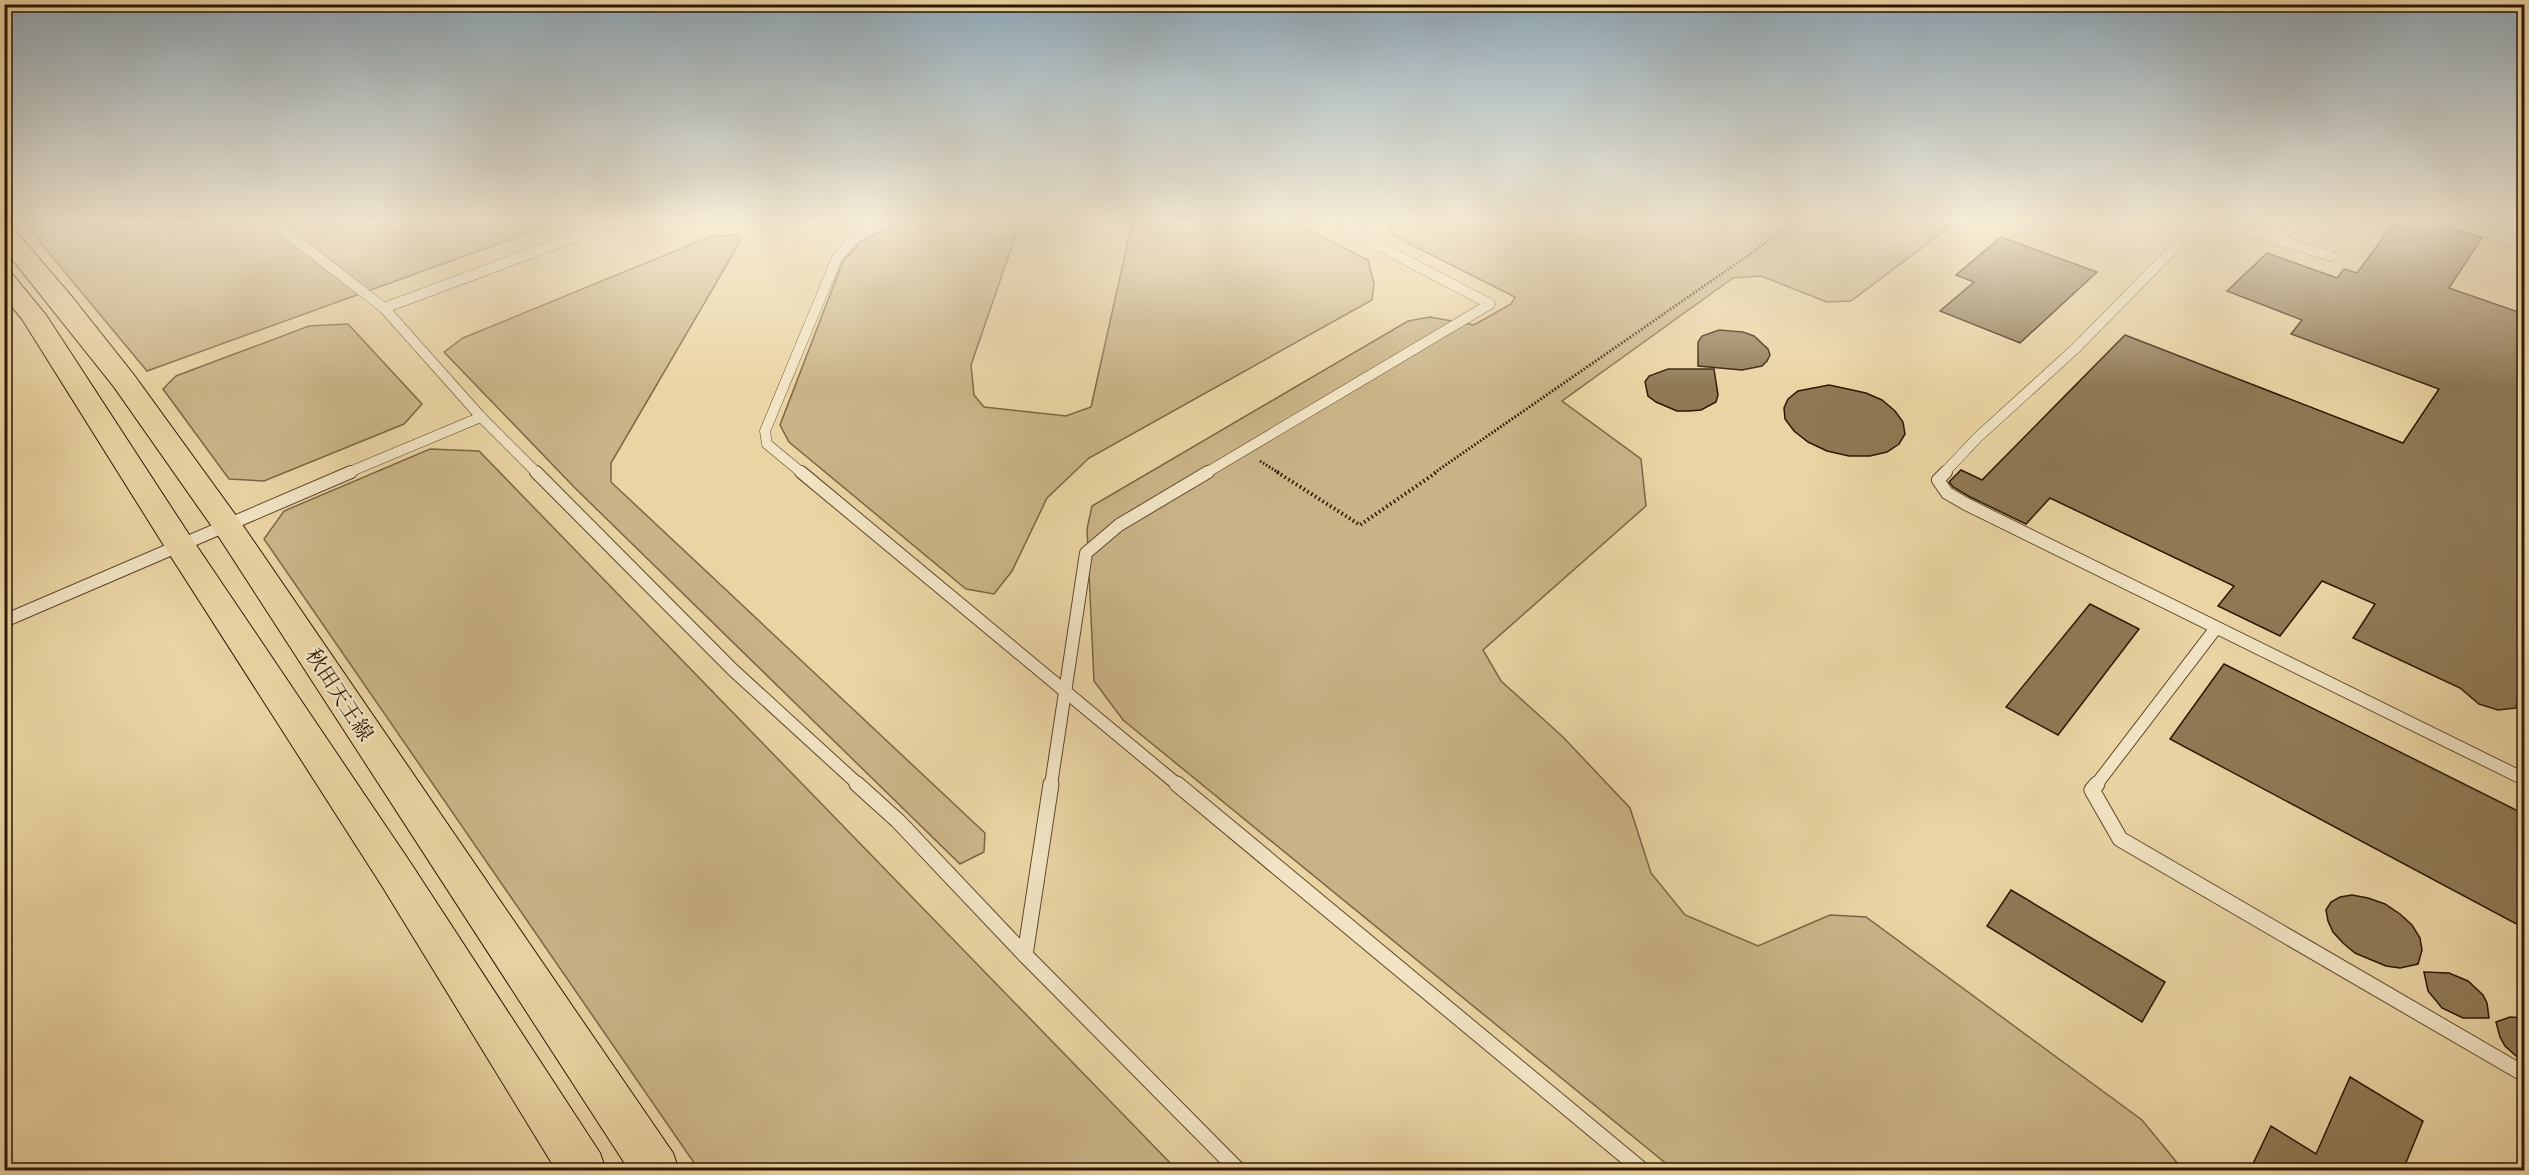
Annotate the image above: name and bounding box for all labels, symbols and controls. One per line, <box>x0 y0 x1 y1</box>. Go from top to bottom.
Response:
street label: 秋田天王線 <box>299 644 379 746</box>

